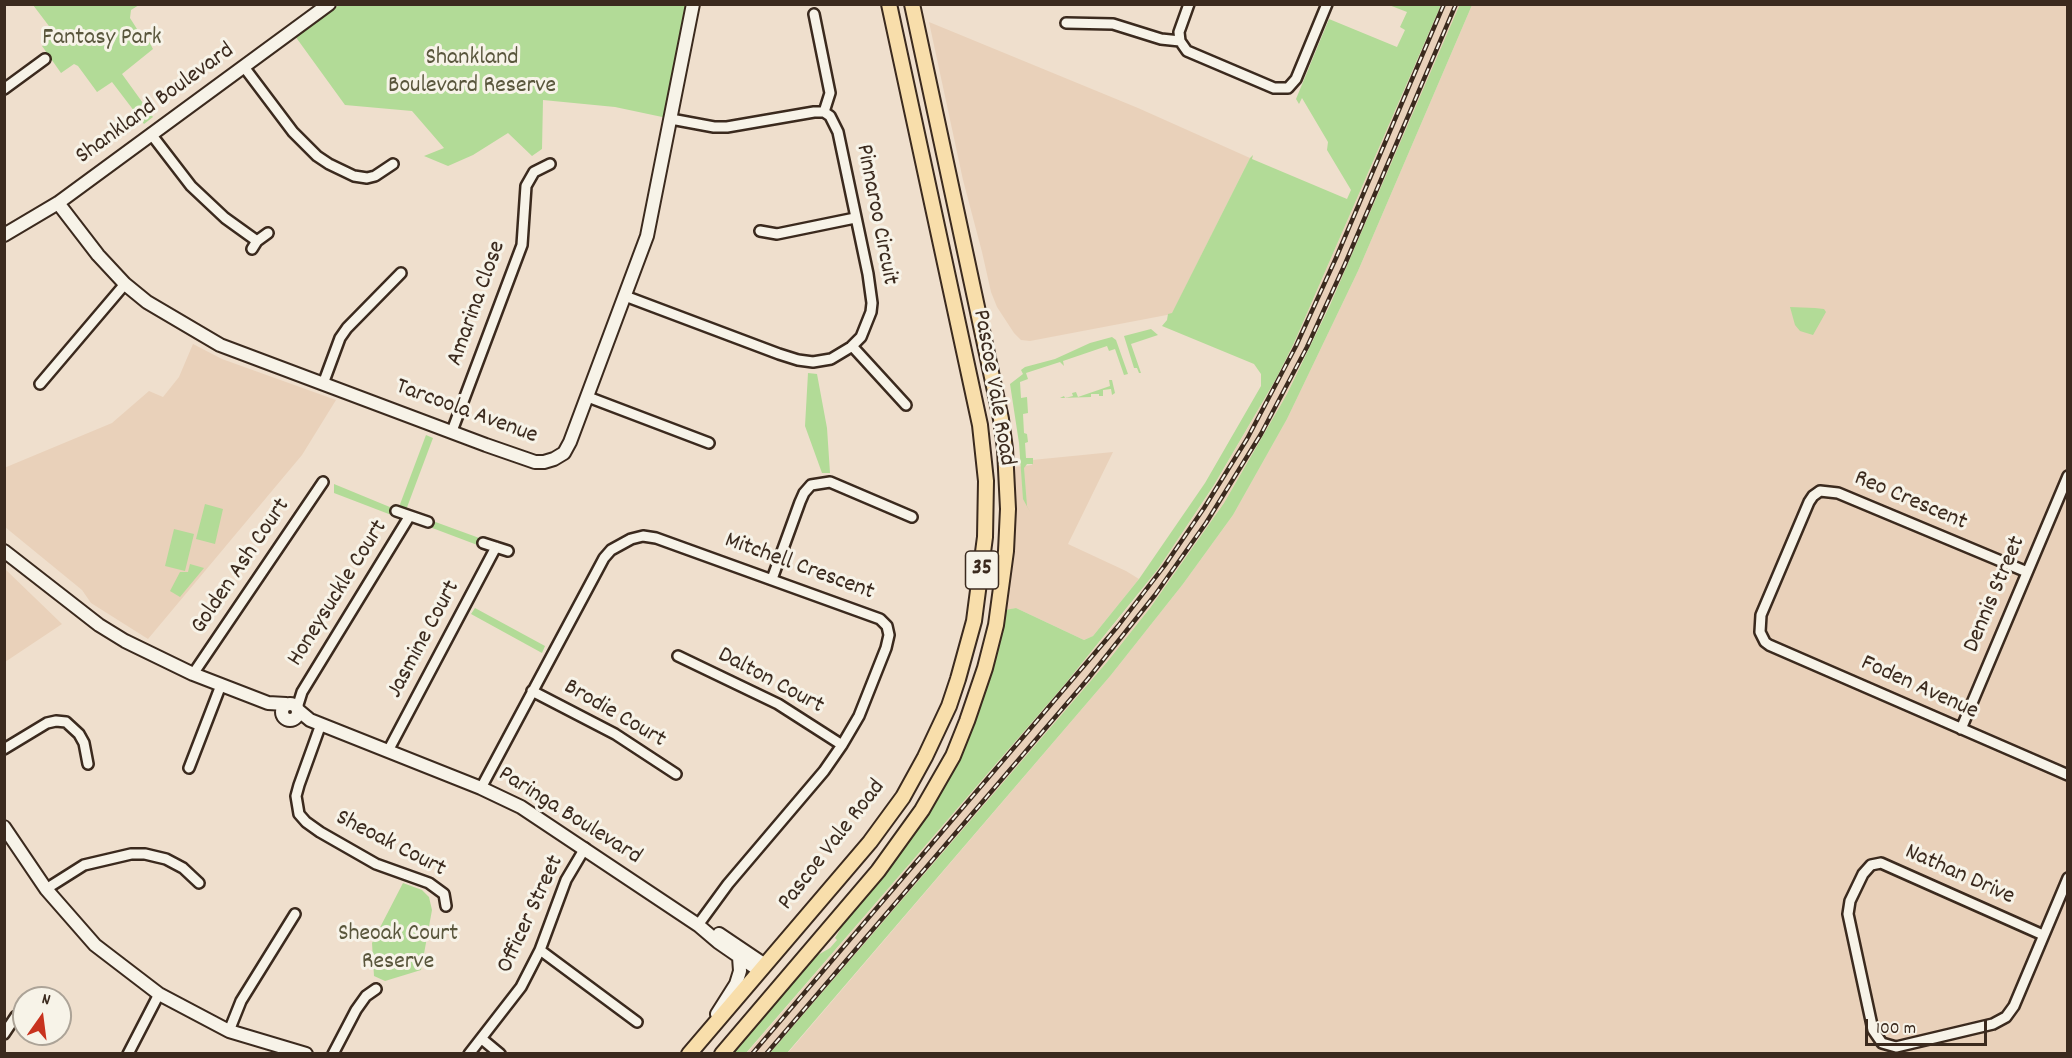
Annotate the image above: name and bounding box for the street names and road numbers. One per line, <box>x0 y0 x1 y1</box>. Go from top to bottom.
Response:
street label: Shankland Boulevard <box>71 38 241 172</box>
street label: Pinnaroo Circuit <box>847 142 903 288</box>
street label: Amarina Close <box>442 238 514 370</box>
street label: Pascoe Vale Road <box>964 308 1020 468</box>
street label: Tarcoola Avenue <box>391 374 541 452</box>
street label: Reo Crescent <box>1849 465 1971 539</box>
street label: Golden Ash Court <box>186 494 298 640</box>
street label: Honeysuckle Court <box>283 516 395 672</box>
street label: Mitchell Crescent <box>720 528 878 608</box>
street label: Dennis Street <box>1959 533 2033 657</box>
road number: 35 <box>966 551 998 589</box>
street label: Jasmine Court <box>382 576 468 704</box>
street label: Dalton Court <box>712 642 828 722</box>
street label: Foden Avenue <box>1856 650 1982 728</box>
street label: Brodie Court <box>558 674 670 756</box>
street label: Paringa Boulevard <box>492 761 646 873</box>
street label: Pascoe Vale Road <box>773 775 893 917</box>
street label: Sheoak Court <box>330 805 450 885</box>
street label: Nathan Drive <box>1900 839 2018 913</box>
street label: Officer Street <box>492 852 572 978</box>

